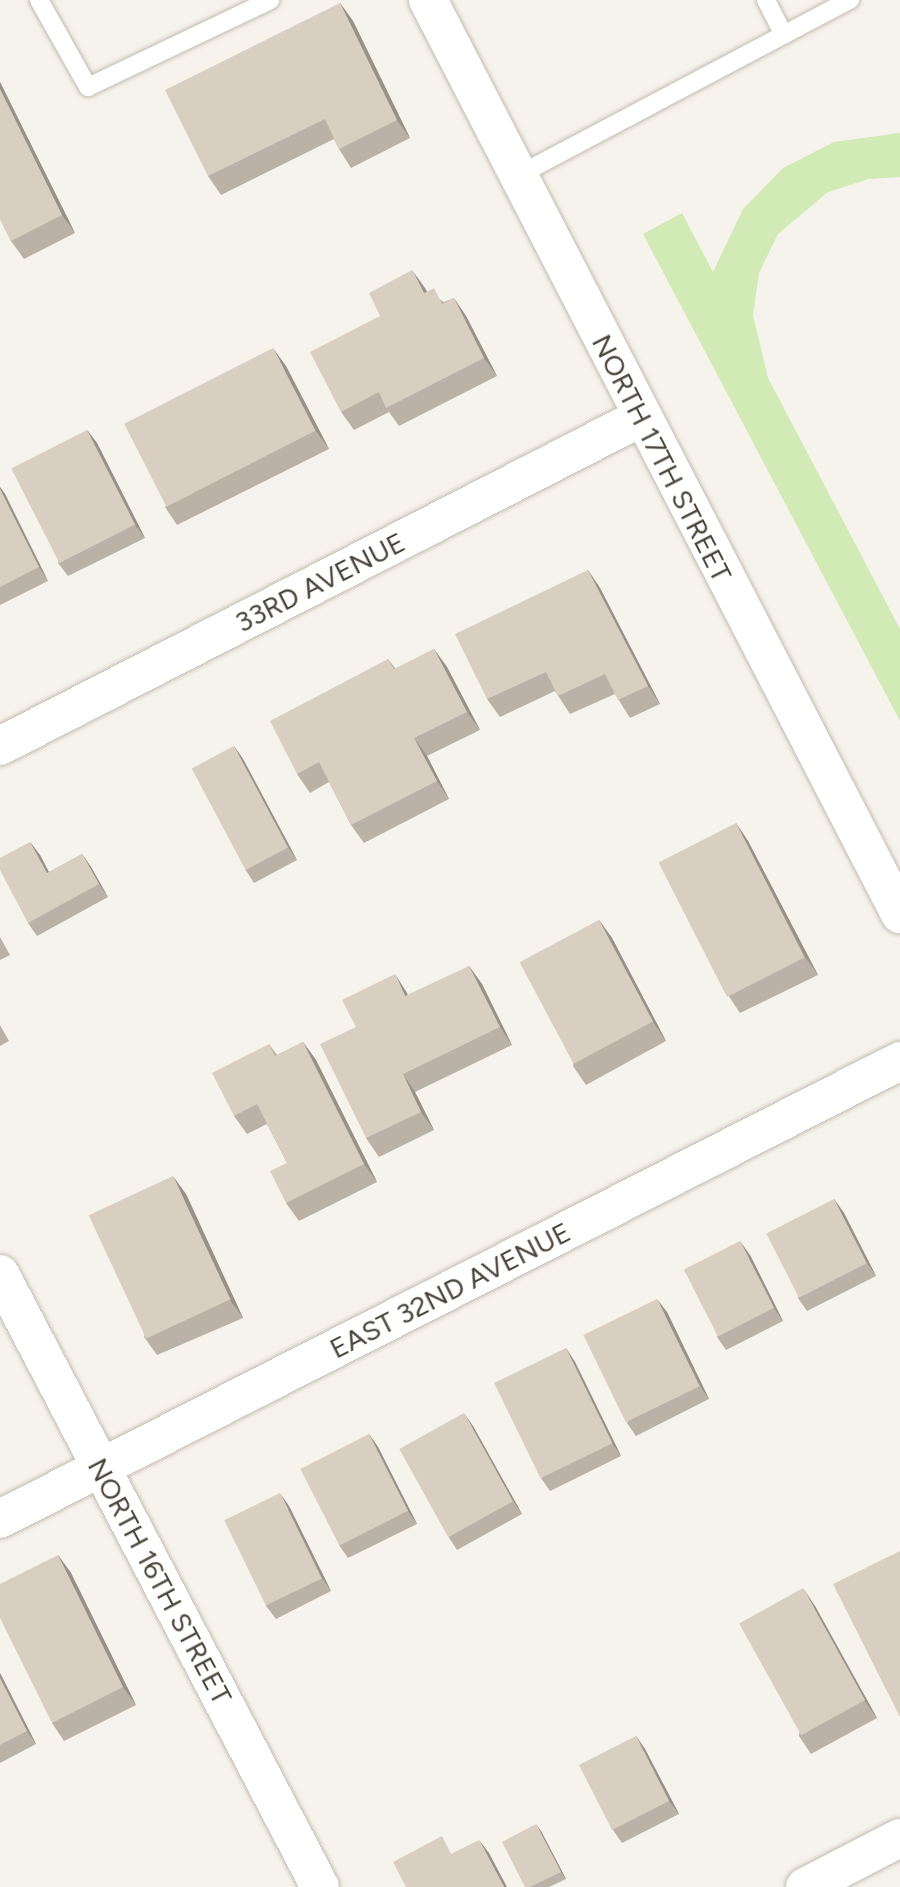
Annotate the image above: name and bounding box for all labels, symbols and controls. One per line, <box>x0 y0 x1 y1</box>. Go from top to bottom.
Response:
street label: NORTH 17TH STREET <box>585 329 739 587</box>
street label: 33RD AVENUE <box>230 525 410 639</box>
street label: EAST 32ND AVENUE <box>324 1215 576 1365</box>
street label: NORTH 16TH STREET <box>81 1452 239 1710</box>

